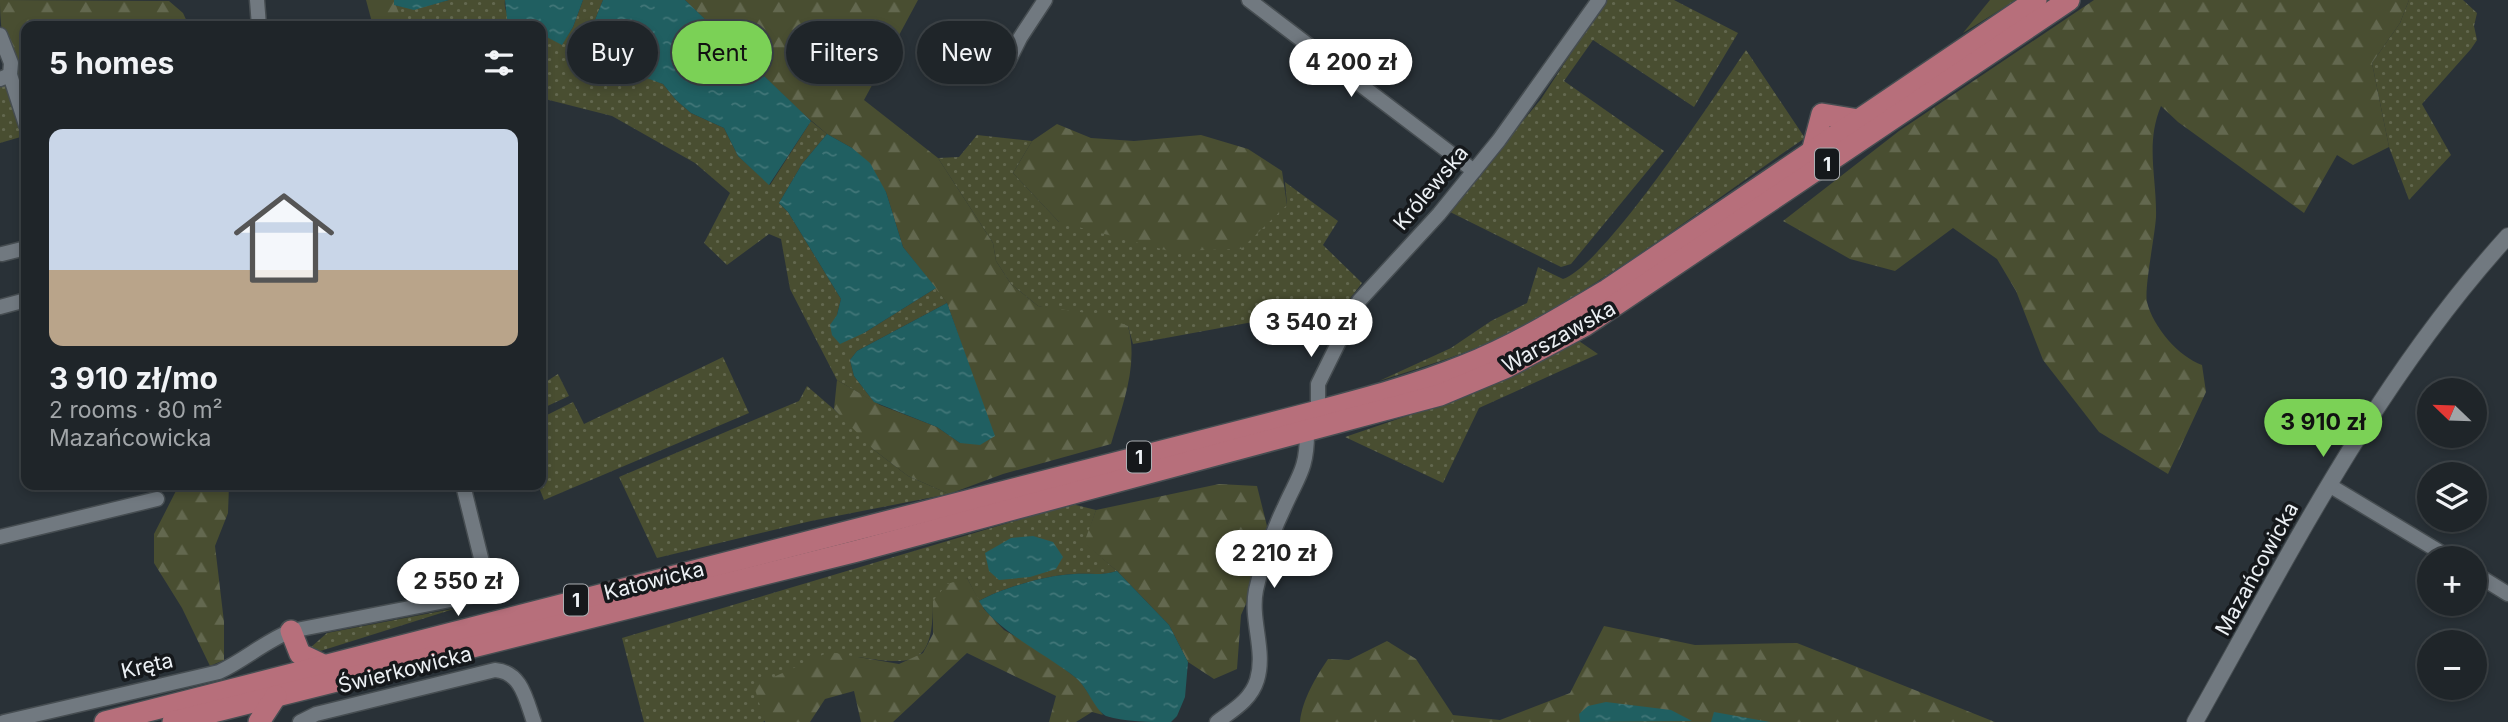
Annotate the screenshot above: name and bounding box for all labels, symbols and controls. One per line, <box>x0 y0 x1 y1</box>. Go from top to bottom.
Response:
chip: Buy <box>567 21 658 84</box>
chip: Rent <box>672 21 772 84</box>
chip: Filters <box>786 21 903 84</box>
chip: New <box>917 21 1016 84</box>
pin: 4 200 zł <box>1279 40 1423 99</box>
icon: filters <box>480 44 518 82</box>
text: 5 homes <box>49 45 174 81</box>
text: 4 200 zł <box>1305 48 1397 76</box>
street label: Królewska <box>1388 140 1473 235</box>
road number: 1 <box>1815 148 1839 180</box>
icon: home <box>221 175 347 301</box>
street label: Warszawska <box>1498 295 1620 378</box>
pin: 3 540 zł <box>1239 300 1383 359</box>
text: 3 540 zł <box>1266 308 1356 336</box>
text: 3 910 zł/mo <box>49 360 218 396</box>
north arrow <box>2417 378 2487 448</box>
map controls <box>2417 378 2487 700</box>
text: 2 rooms · 80 m² <box>49 396 223 424</box>
pin: 3 910 zł <box>2251 400 2395 459</box>
text: 3 910 zł <box>2280 408 2366 436</box>
text: Mazańcowicka <box>49 424 211 452</box>
road number: 1 <box>1127 442 1151 472</box>
button: layers <box>2417 462 2487 532</box>
street label: Mazańcowicka <box>2210 498 2303 640</box>
pin: 2 210 zł <box>1202 530 1346 590</box>
text: 2 210 zł <box>1232 539 1316 567</box>
button: + <box>2417 546 2487 616</box>
street label: Katowicka <box>601 556 707 605</box>
pin: 2 550 zł <box>386 558 530 618</box>
text: 2 550 zł <box>413 567 503 595</box>
road number: 1 <box>564 584 588 615</box>
button: − <box>2417 630 2487 700</box>
street label: Świerkowicka <box>335 640 474 698</box>
street label: Kręta <box>118 647 175 684</box>

